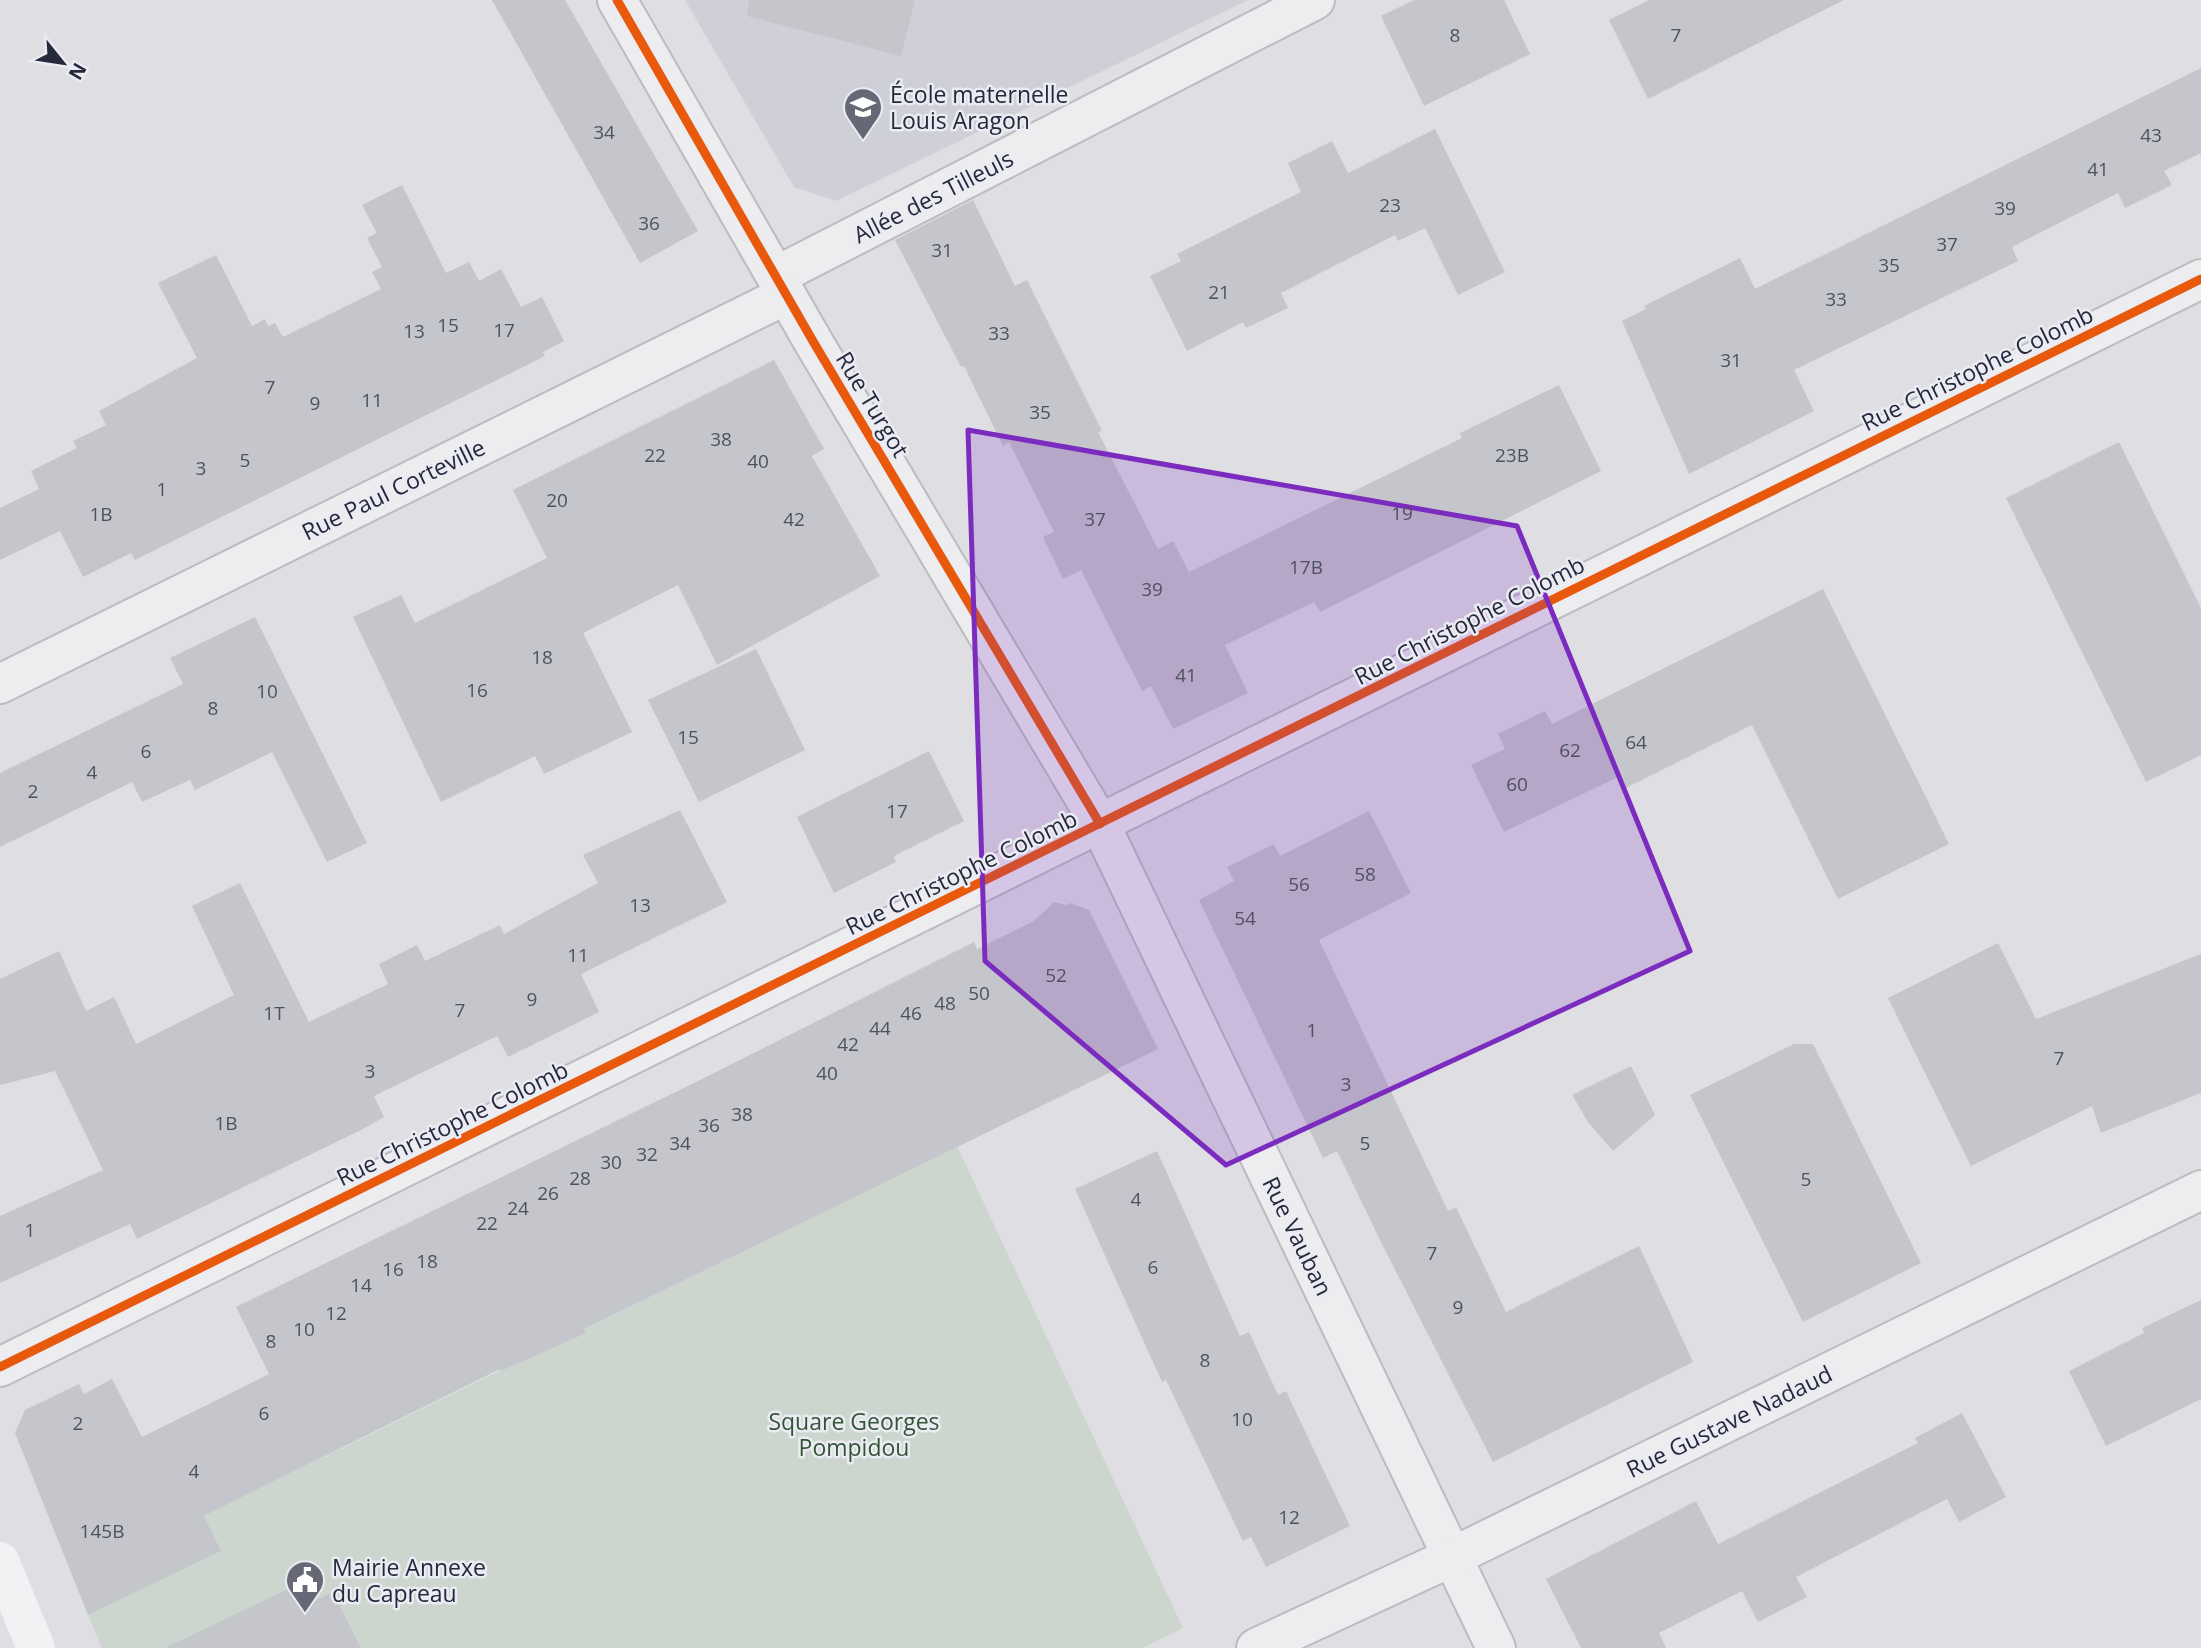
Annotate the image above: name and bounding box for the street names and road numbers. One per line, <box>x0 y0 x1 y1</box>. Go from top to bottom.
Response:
street label: Allée des Tilleuls <box>847 142 1019 250</box>
street label: Rue Christophe Colomb <box>1856 298 2098 438</box>
street label: Rue Turgot <box>829 345 917 463</box>
street label: Rue Paul Corteville <box>296 431 490 547</box>
street label: Rue Christophe Colomb <box>1348 548 1590 692</box>
street label: Rue Christophe Colomb <box>840 802 1082 942</box>
street label: Rue Christophe Colomb <box>331 1053 573 1193</box>
street label: Rue Vauban <box>1255 1171 1341 1301</box>
street label: Rue Gustave Nadaud <box>1621 1357 1837 1485</box>

